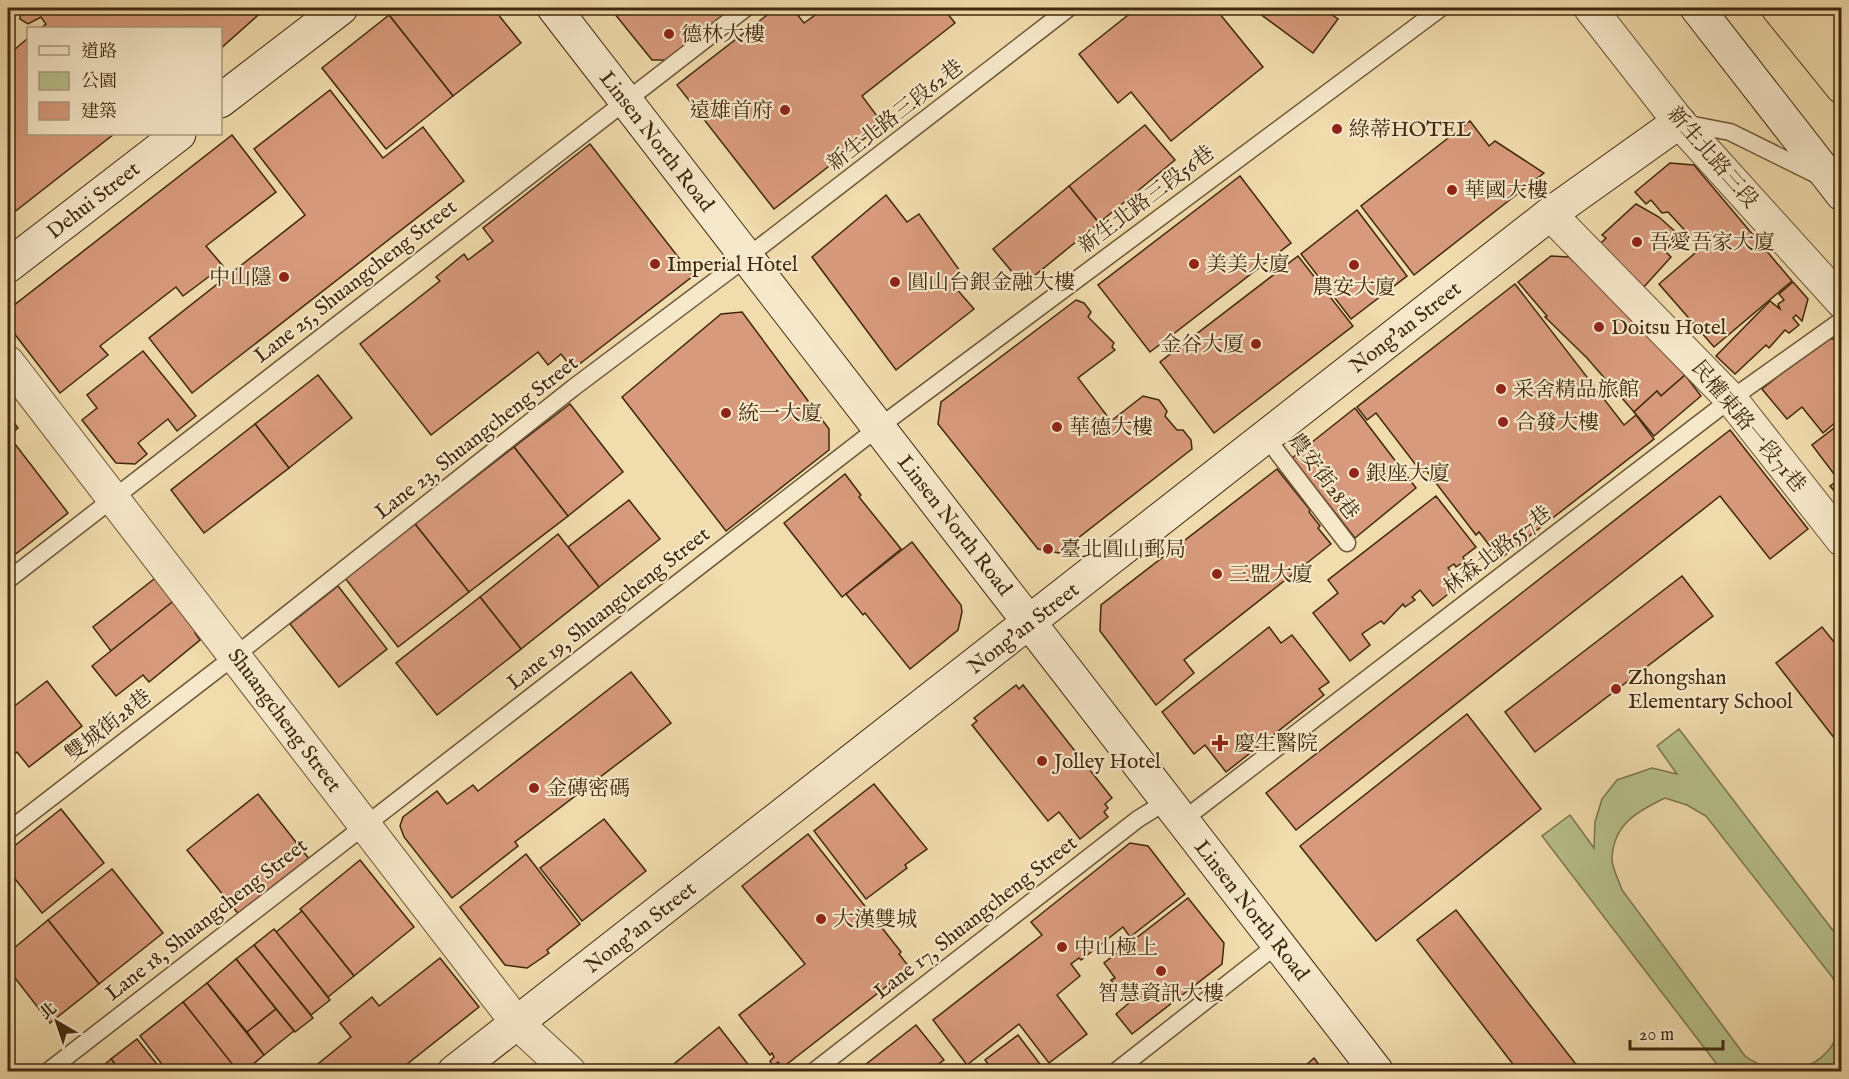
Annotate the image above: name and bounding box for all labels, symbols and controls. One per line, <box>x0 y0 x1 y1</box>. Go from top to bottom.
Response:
place label: 德林大樓 <box>681 22 765 49</box>
legend <box>27 27 222 135</box>
marker: 德林大樓 <box>662 27 676 41</box>
text: 道路 <box>81 41 117 64</box>
street label: 新生北路三段62巷 <box>822 55 970 178</box>
street label: Linsen North Road <box>592 66 720 218</box>
text: 公園 <box>81 71 117 94</box>
place label: 遠雄首府 <box>689 98 773 125</box>
text: 建築 <box>81 101 117 124</box>
street label: 新生北路三段 <box>1660 102 1763 214</box>
marker: 遠雄首府 <box>778 103 792 117</box>
place label: 綠蒂HOTEL <box>1349 117 1471 144</box>
marker: 綠蒂HOTEL <box>1330 122 1344 136</box>
street label: 新生北路三段56巷 <box>1074 140 1220 260</box>
street label: Dehui Street <box>42 156 146 246</box>
place label: 華國大樓 <box>1464 178 1548 205</box>
marker: 華國大樓 <box>1445 183 1459 197</box>
street label: Lane 25, Shuangcheng Street <box>249 194 463 370</box>
place label: 吾愛吾家大廈 <box>1649 230 1775 257</box>
marker: 吾愛吾家大廈 <box>1630 235 1644 249</box>
place label: Imperial Hotel <box>667 252 798 279</box>
place label: 美美大廈 <box>1206 252 1290 279</box>
marker: Imperial Hotel <box>648 257 662 271</box>
marker: 美美大廈 <box>1187 257 1201 271</box>
marker: 農安大廈 <box>1347 258 1361 272</box>
place label: 中山隱 <box>209 265 272 292</box>
marker: 中山隱 <box>277 270 291 284</box>
place label: 圓山台銀金融大樓 <box>907 270 1075 297</box>
marker: 圓山台銀金融大樓 <box>888 275 902 289</box>
place label: 農安大廈 <box>1312 275 1396 302</box>
street label: Nong'an Street <box>1345 276 1467 380</box>
place label: Doitsu Hotel <box>1611 315 1727 342</box>
marker: Doitsu Hotel <box>1592 320 1606 334</box>
place label: 金谷大厦 <box>1160 332 1244 359</box>
marker: 金谷大厦 <box>1249 337 1263 351</box>
street label: Lane 23, Shuangcheng Street <box>370 350 584 526</box>
street label: 民權東路一段71巷 <box>1685 355 1811 499</box>
place label: 采舍精品旅館 <box>1513 377 1639 404</box>
marker: 采舍精品旅館 <box>1494 382 1508 396</box>
place label: 統一大廈 <box>738 401 822 428</box>
marker: 統一大廈 <box>719 406 733 420</box>
place label: 合發大樓 <box>1515 410 1599 437</box>
place label: 華德大樓 <box>1069 415 1153 442</box>
marker: 合發大樓 <box>1496 415 1510 429</box>
marker: 華德大樓 <box>1050 420 1064 434</box>
street label: 農安街28巷 <box>1281 428 1364 526</box>
street label: Linsen North Road <box>890 450 1018 602</box>
place label: 銀座大廈 <box>1366 461 1450 488</box>
marker: 銀座大廈 <box>1347 466 1361 480</box>
street label: 林森北路557巷 <box>1438 501 1557 602</box>
street label: Lane 19, Shuangcheng Street <box>502 522 716 697</box>
place label: 臺北圓山郵局 <box>1060 537 1186 564</box>
marker: 臺北圓山郵局 <box>1041 542 1055 556</box>
place label: 三盟大廈 <box>1229 562 1313 589</box>
marker: 三盟大廈 <box>1210 567 1224 581</box>
street label: Nong'an Street <box>963 577 1085 681</box>
street label: Shuangcheng Street <box>221 644 347 798</box>
place label: Zhongshan Elementary School <box>1628 665 1793 716</box>
marker: Zhongshan Elementary School <box>1609 682 1623 696</box>
street label: 雙城街28巷 <box>60 684 157 768</box>
place label: 慶生醫院 <box>1234 731 1318 758</box>
marker: 慶生醫院 <box>1211 734 1229 752</box>
place label: Jolley Hotel <box>1052 749 1161 776</box>
marker: Jolley Hotel <box>1035 754 1049 768</box>
place label: 金磚密碼 <box>546 776 630 803</box>
marker: 金磚密碼 <box>527 781 541 795</box>
street label: Lane 17, Shuangcheng Street <box>869 830 1083 1006</box>
street label: Lane 18, Shuangcheng Street <box>100 833 313 1008</box>
street label: Linsen North Road <box>1187 835 1315 987</box>
street label: Nong'an Street <box>580 876 702 980</box>
place label: 大漢雙城 <box>833 907 917 934</box>
marker: 大漢雙城 <box>814 912 828 926</box>
place label: 中山極上 <box>1074 935 1158 962</box>
marker: 中山極上 <box>1055 940 1069 954</box>
marker: 智慧資訊大樓 <box>1154 964 1168 978</box>
place label: 智慧資訊大樓 <box>1098 981 1224 1008</box>
north arrow <box>27 992 87 1052</box>
text: 北 <box>36 999 61 1025</box>
scale bar <box>1630 1013 1723 1051</box>
text: 20 m <box>1639 1024 1674 1047</box>

